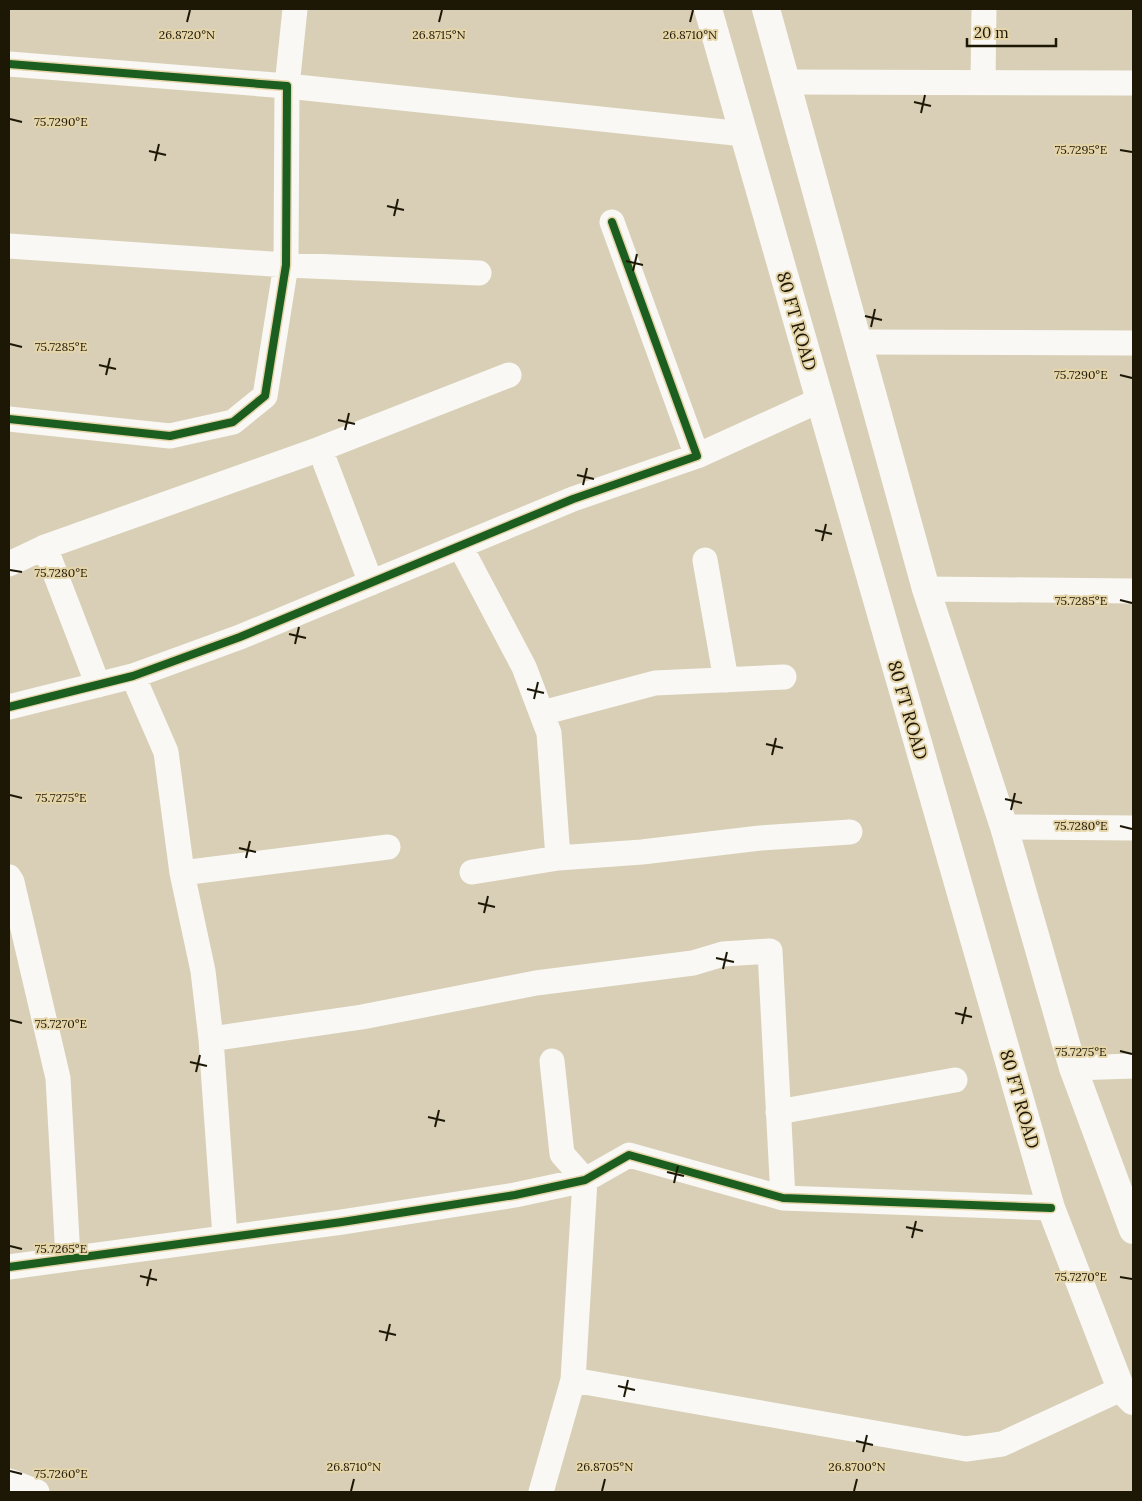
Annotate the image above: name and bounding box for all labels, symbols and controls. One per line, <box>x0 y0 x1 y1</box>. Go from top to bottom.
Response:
scale bar <box>967 15 1056 47</box>
text: 20 m <box>974 23 1009 42</box>
text: 26.8720°N <box>159 27 215 42</box>
text: 26.8715°N <box>412 27 466 42</box>
text: 26.8710°N <box>663 27 717 42</box>
text: 75.7290°E <box>34 114 88 129</box>
text: 75.7295°E <box>1055 142 1107 157</box>
street label: 80 FT ROAD <box>772 269 822 373</box>
text: 75.7285°E <box>35 339 87 354</box>
text: 75.7290°E <box>1054 367 1108 382</box>
text: 75.7280°E <box>34 565 88 580</box>
text: 75.7285°E <box>1055 593 1107 608</box>
street label: 80 FT ROAD <box>883 658 933 762</box>
text: 75.7275°E <box>35 790 87 805</box>
text: 75.7280°E <box>1054 818 1108 833</box>
text: 75.7270°E <box>35 1016 87 1031</box>
text: 75.7275°E <box>1055 1044 1107 1059</box>
street label: 80 FT ROAD <box>995 1047 1045 1151</box>
text: 75.7265°E <box>35 1241 87 1256</box>
text: 75.7270°E <box>1055 1269 1107 1284</box>
text: 26.8710°N <box>327 1459 381 1474</box>
text: 26.8705°N <box>577 1459 633 1474</box>
text: 26.8700°N <box>828 1459 886 1474</box>
text: 75.7260°E <box>34 1466 88 1481</box>

